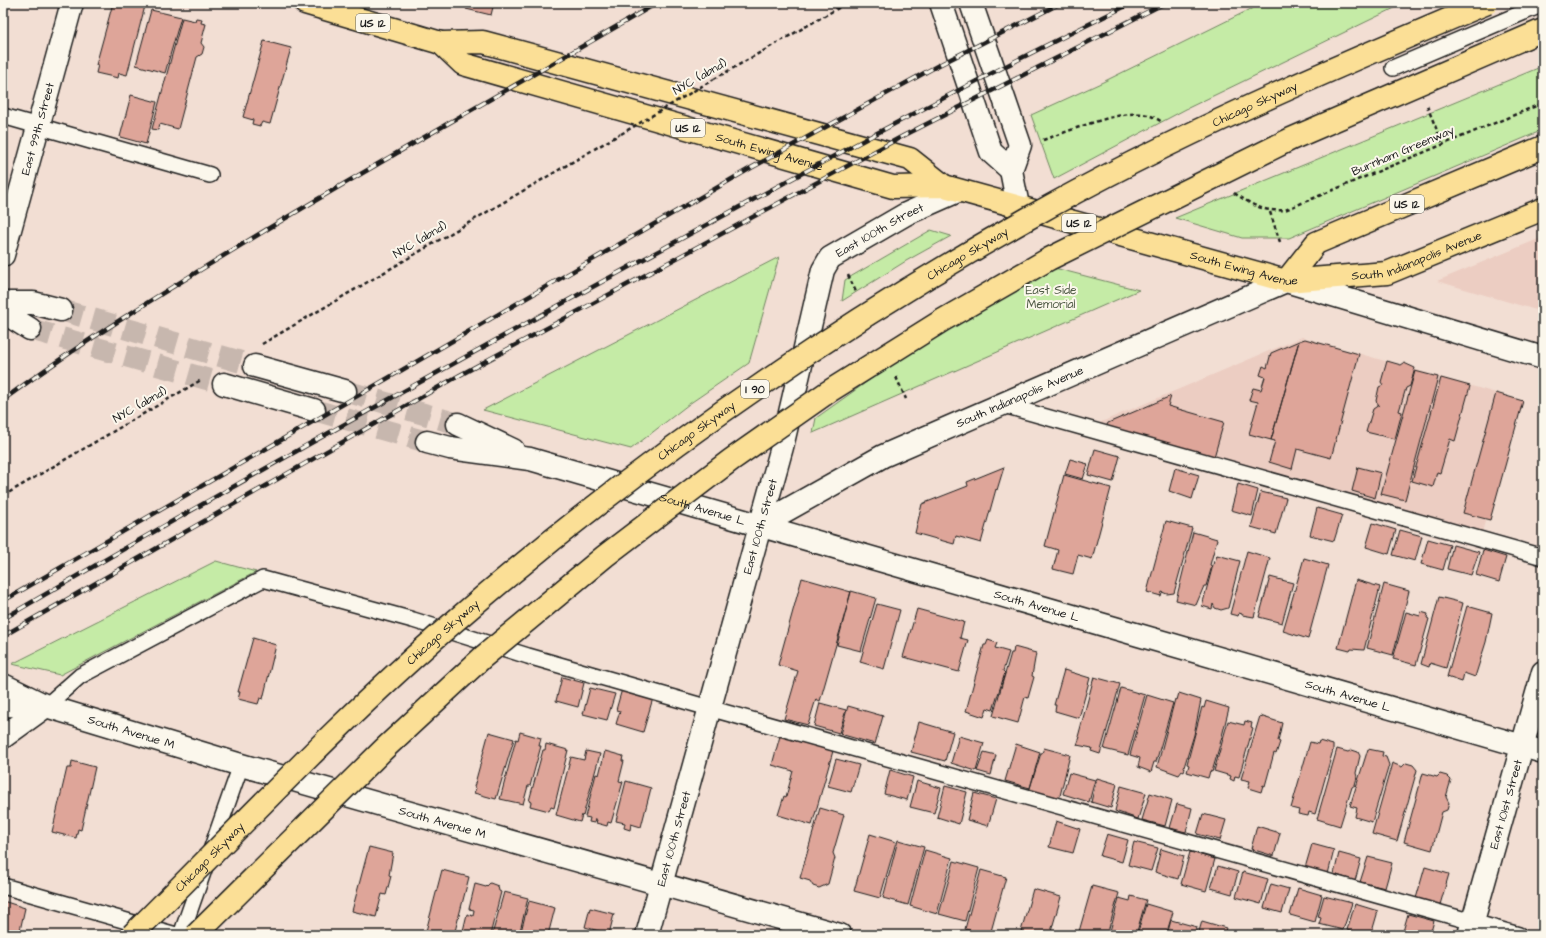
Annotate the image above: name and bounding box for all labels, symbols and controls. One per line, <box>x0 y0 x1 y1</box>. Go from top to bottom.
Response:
road number: US 12 <box>356 14 390 32</box>
street label: NYC (abnd) <box>670 55 730 99</box>
street label: Chicago Skyway <box>1209 77 1301 131</box>
street label: East 99th Street <box>17 80 58 177</box>
road number: US 12 <box>671 119 705 137</box>
street label: Burnham Greenway <box>1349 122 1458 181</box>
street label: South Ewing Avenue <box>714 128 825 175</box>
road number: US 12 <box>1390 195 1424 213</box>
street label: East 100th Street <box>833 199 926 261</box>
road number: US 12 <box>1062 214 1096 232</box>
street label: NYC (abnd) <box>390 217 450 263</box>
street label: Chicago Skyway <box>924 223 1012 284</box>
street label: South Indianapolis Avenue <box>1351 226 1485 284</box>
street label: South Ewing Avenue <box>1188 246 1299 290</box>
park label: East Side Memorial <box>1025 282 1077 313</box>
street label: South Indianapolis Avenue <box>953 361 1086 432</box>
road number: I 90 <box>741 380 769 398</box>
street label: NYC (abnd) <box>110 383 170 427</box>
street label: Chicago Skyway <box>654 397 739 464</box>
street label: East 100th Street <box>739 477 781 576</box>
street label: South Avenue L <box>658 488 748 529</box>
street label: South Avenue L <box>992 585 1082 626</box>
street label: Chicago Skyway <box>402 595 484 669</box>
street label: South Avenue L <box>1303 675 1393 716</box>
street label: South Avenue M <box>86 711 177 753</box>
street label: East 101st Street <box>1485 757 1527 851</box>
street label: East 100th Street <box>652 789 695 888</box>
street label: South Avenue M <box>397 802 488 843</box>
street label: Chicago Skyway <box>171 818 249 896</box>

